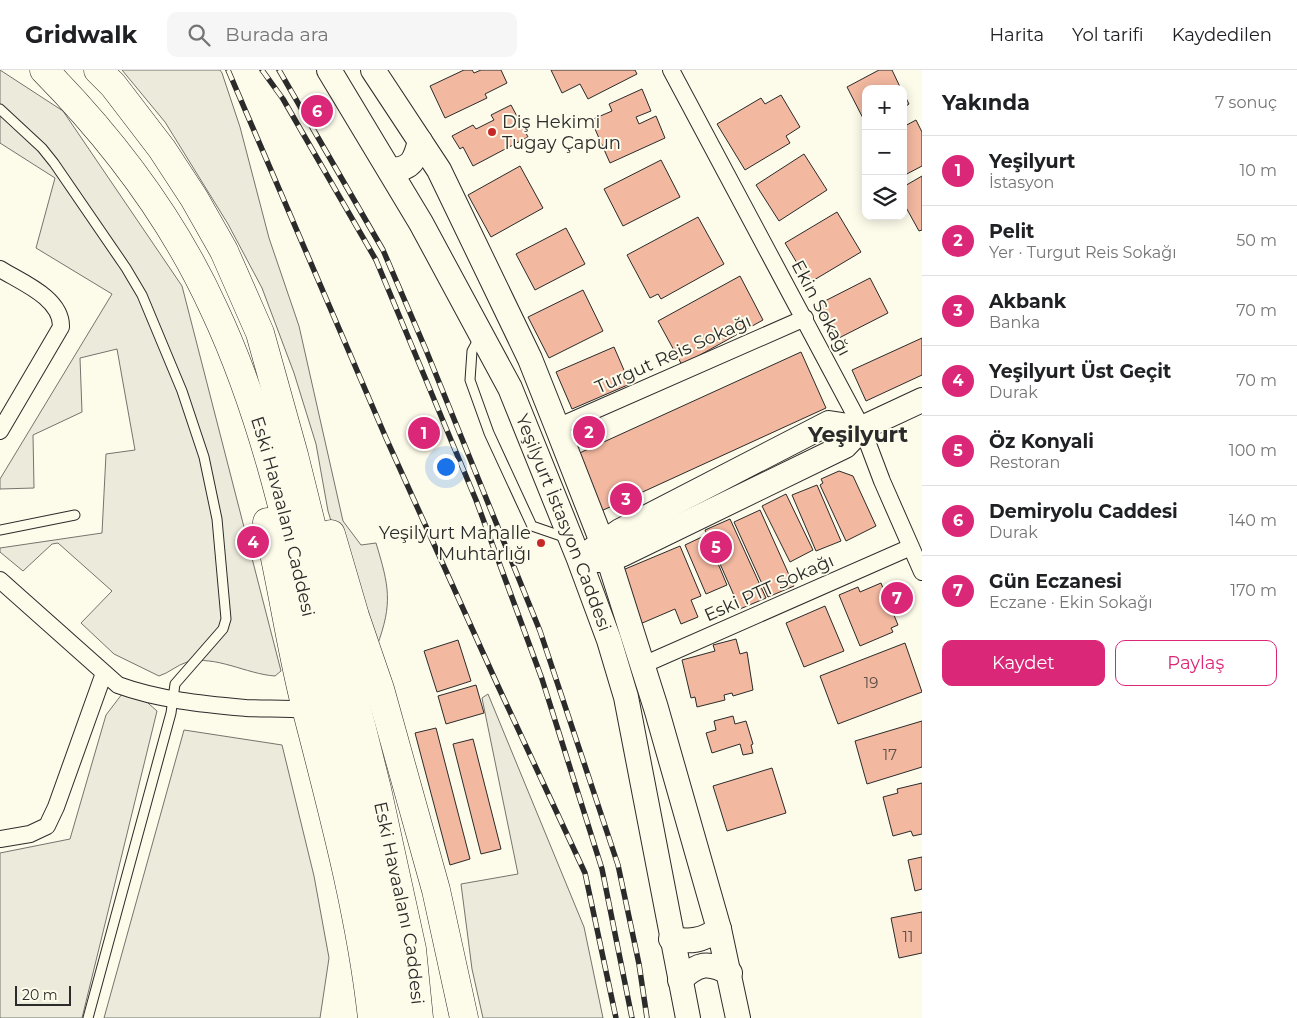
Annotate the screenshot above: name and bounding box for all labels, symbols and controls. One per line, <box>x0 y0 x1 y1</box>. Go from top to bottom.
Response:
search box <box>167 12 517 57</box>
text: Gridwalk <box>25 20 137 49</box>
icon: search <box>185 21 213 49</box>
text: Burada ara <box>225 23 329 46</box>
text: Harita <box>989 24 1044 46</box>
text: Yol tarifi <box>1072 24 1144 46</box>
text: Kaydedilen <box>1172 24 1272 46</box>
map controls <box>862 85 907 220</box>
button: + <box>862 85 907 130</box>
text: Yakında <box>942 90 1030 115</box>
pin: 6 <box>301 92 333 130</box>
text: 7 sonuç <box>1215 93 1277 112</box>
place label: Diş Hekimi Tugay Çapun <box>502 111 621 154</box>
marker: Diş Hekimi Tugay Çapun <box>486 126 498 138</box>
button: − <box>862 130 907 175</box>
text: Yeşilyurt <box>989 150 1075 173</box>
text: 1 <box>955 161 961 180</box>
text: 10 m <box>1239 161 1277 180</box>
text: İstasyon <box>989 173 1054 192</box>
button: layers <box>862 175 907 220</box>
text: Pelit <box>989 220 1034 243</box>
text: 2 <box>953 231 963 250</box>
text: 50 m <box>1236 231 1277 250</box>
text: Yer · Turgut Reis Sokağı <box>989 243 1177 262</box>
street label: Ekin Sokağı <box>787 256 855 360</box>
text: Akbank <box>989 290 1066 313</box>
text: 3 <box>953 301 963 320</box>
text: 70 m <box>1236 301 1277 320</box>
street label: Turgut Reis Sokağı <box>592 310 754 398</box>
text: Banka <box>989 313 1040 332</box>
text: Yeşilyurt Üst Geçit <box>989 360 1171 383</box>
text: 4 <box>952 371 964 390</box>
text: 70 m <box>1236 371 1277 390</box>
text: Durak <box>989 383 1038 402</box>
street label: Yeşilyurt İstasyon Caddesi <box>511 411 616 634</box>
pin: 2 <box>573 413 605 451</box>
street label: Eski Havaalanı Caddesi <box>246 414 320 619</box>
pin: 1 <box>408 414 440 452</box>
district label: Yeşilyurt <box>807 421 908 448</box>
text: Öz Konyali <box>989 430 1094 453</box>
text: 5 <box>953 441 963 460</box>
text: 100 m <box>1229 441 1277 460</box>
text: Restoran <box>989 453 1060 472</box>
your location <box>433 454 459 480</box>
pin: 3 <box>610 480 642 518</box>
text: Demiryolu Caddesi <box>989 500 1178 523</box>
text: 6 <box>953 511 963 530</box>
text: 140 m <box>1229 511 1277 530</box>
place label: Yeşilyurt Mahalle Muhtarlığı <box>379 522 531 565</box>
pin: 4 <box>237 523 269 561</box>
text: Durak <box>989 523 1038 542</box>
pin: 5 <box>700 528 732 566</box>
marker: Yeşilyurt Mahalle Muhtarlığı <box>535 537 547 549</box>
street label: Eski PTT Sokağı <box>701 550 837 626</box>
text: Gün Eczanesi <box>989 570 1122 593</box>
pin: 7 <box>881 579 913 617</box>
text: 7 <box>953 581 963 600</box>
text: 170 m <box>1230 581 1277 600</box>
text: Eczane · Ekin Sokağı <box>989 593 1153 612</box>
button: Kaydet <box>942 640 1105 686</box>
button: Paylaş <box>1115 640 1277 686</box>
house number: 19 <box>864 673 878 692</box>
house number: 17 <box>883 745 897 764</box>
street label: Eski Havaalanı Caddesi <box>369 800 429 1006</box>
house number: 11 <box>903 927 913 946</box>
scale bar <box>15 983 71 1006</box>
text: 20 m <box>22 986 58 1004</box>

